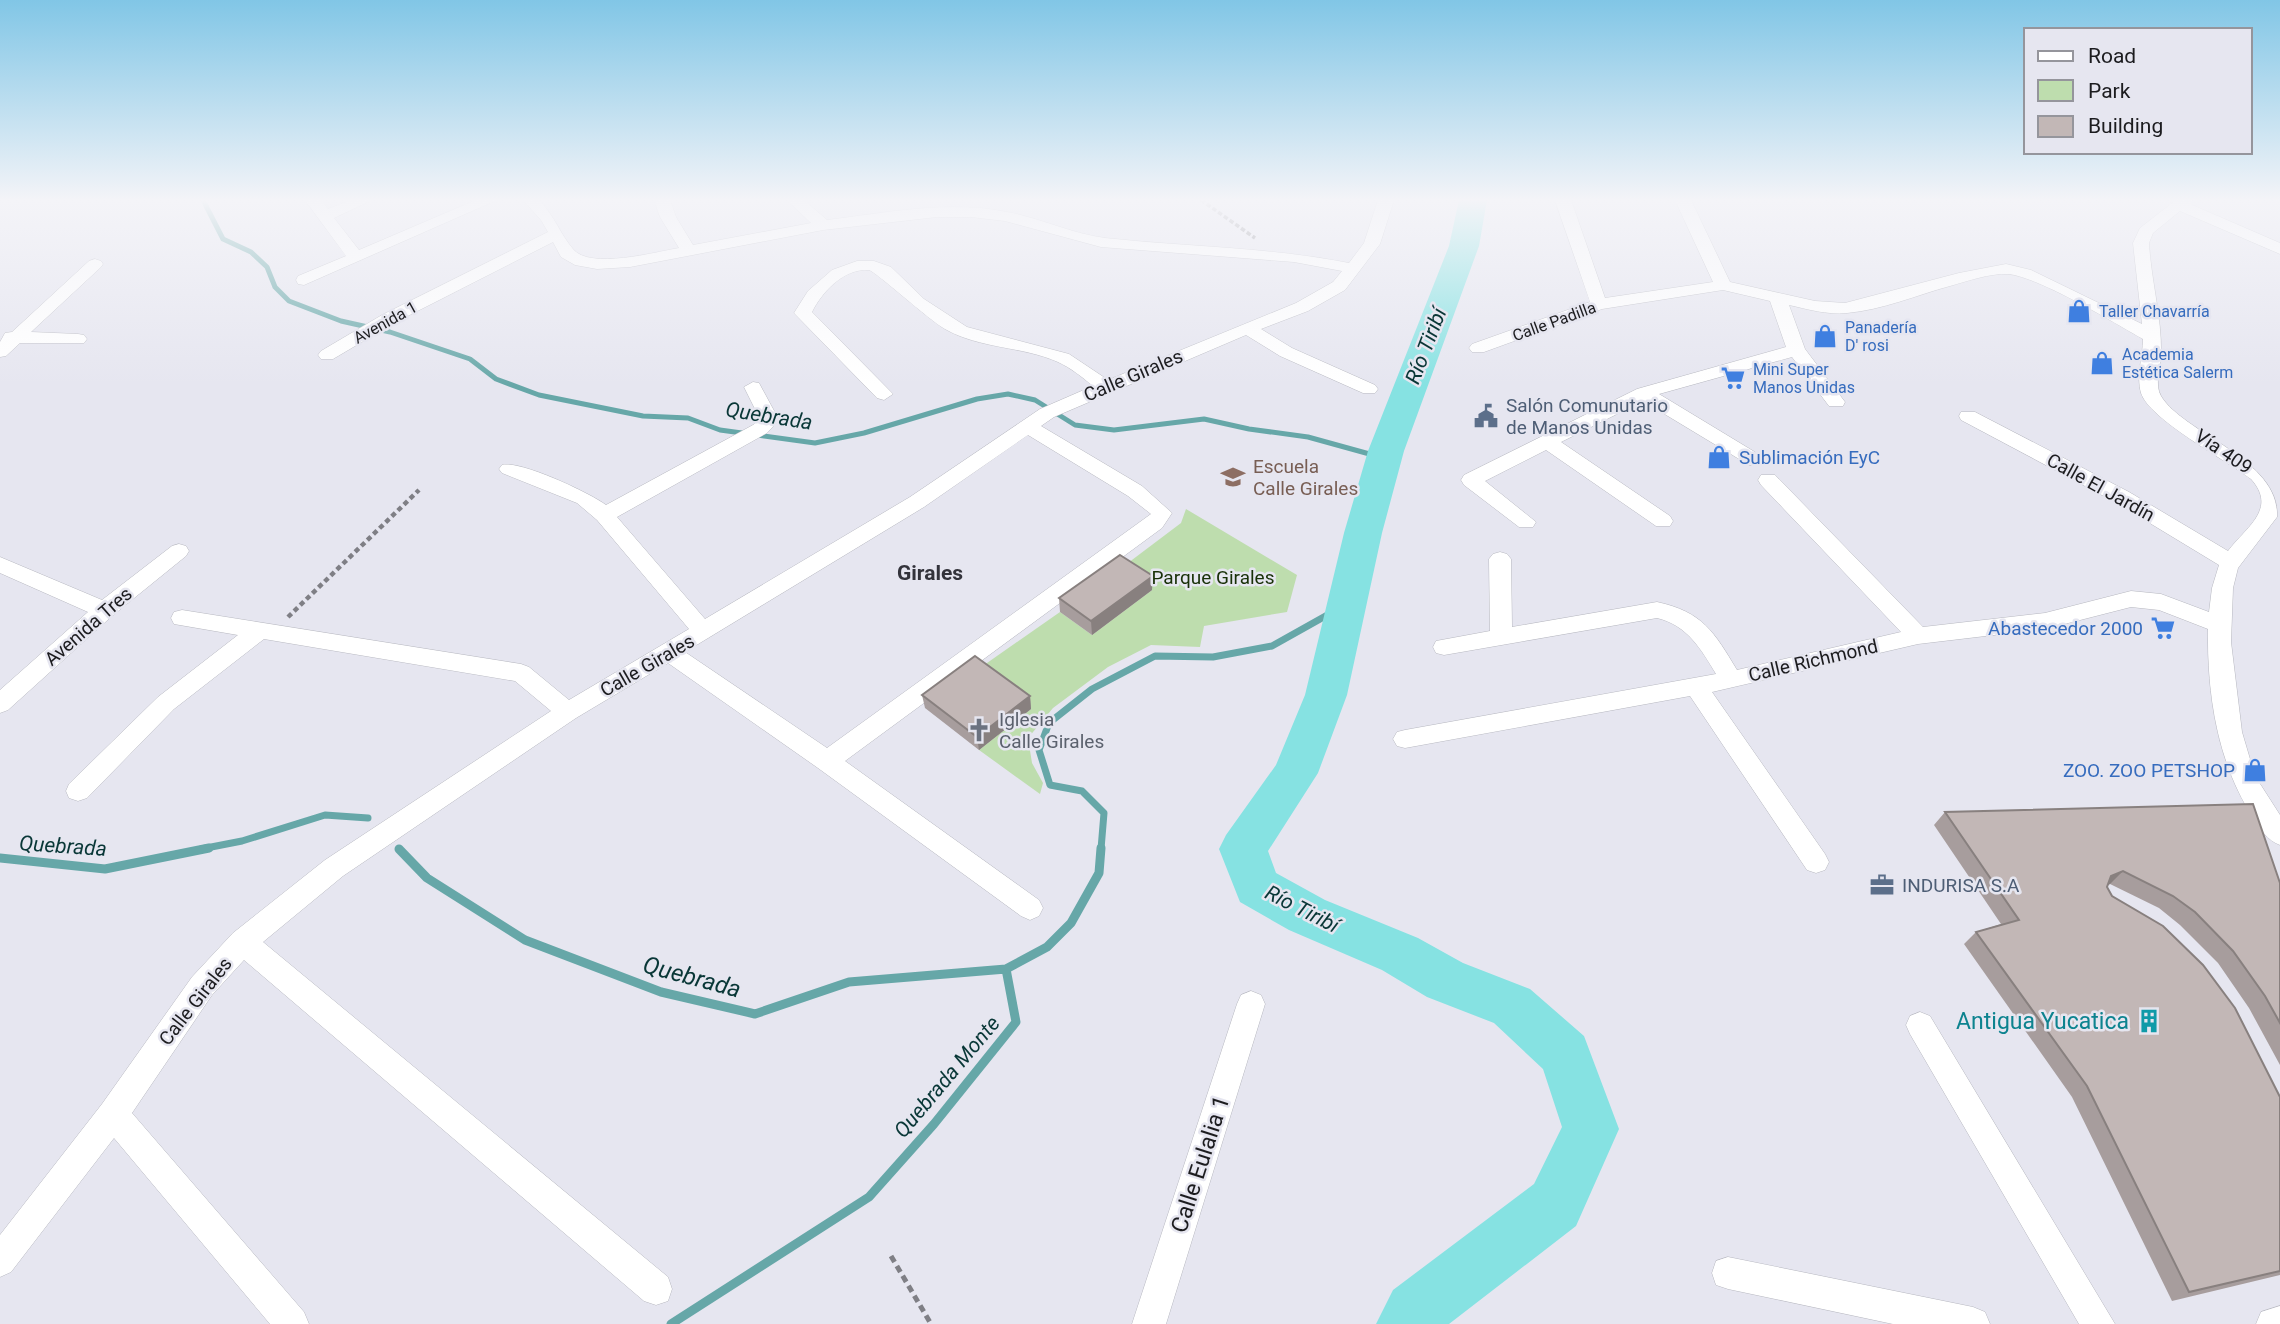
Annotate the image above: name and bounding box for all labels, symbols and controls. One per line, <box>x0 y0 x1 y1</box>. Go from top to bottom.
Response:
legend <box>2024 28 2252 154</box>
text: Road <box>2088 44 2136 68</box>
text: Park <box>2088 79 2131 103</box>
text: Building <box>2088 114 2163 138</box>
street label: Avenida 1 <box>350 297 420 348</box>
shop icon: Taller Chavarría <box>2065 297 2093 325</box>
street label: Calle Padilla <box>1510 298 1599 345</box>
water label: Río Tiribí <box>1401 302 1452 387</box>
place label: Taller Chavarría <box>2099 302 2210 321</box>
place label: Panadería D' rosi <box>1845 318 1917 355</box>
shop icon: Panadería D' rosi <box>1811 322 1839 350</box>
street label: Calle Girales <box>1080 344 1186 407</box>
place label: Academia Estética Salerm <box>2122 345 2233 382</box>
shop icon: Academia Estética Salerm <box>2088 349 2116 377</box>
place label: Mini Super Manos Unidas <box>1753 360 1855 397</box>
supermarket icon: Mini Super Manos Unidas <box>1719 364 1747 392</box>
place label: Salón Comunutario de Manos Unidas <box>1506 394 1668 439</box>
water label: Quebrada <box>724 397 814 435</box>
public building icon: Salón Comunutario de Manos Unidas <box>1472 402 1500 430</box>
street label: Vía 409 <box>2191 424 2257 479</box>
shop icon: Sublimación EyC <box>1705 443 1733 471</box>
place label: Sublimación EyC <box>1739 446 1880 469</box>
street label: Calle El Jardín <box>2043 448 2159 527</box>
place label: Escuela Calle Girales <box>1253 455 1358 500</box>
school or university icon: Escuela Calle Girales <box>1219 463 1247 491</box>
district label: Girales <box>897 561 963 585</box>
park label: Parque Girales <box>1151 566 1275 589</box>
street label: Avenida Tres <box>40 582 137 671</box>
supermarket icon: Abastecedor 2000 <box>2149 614 2177 642</box>
place label: Abastecedor 2000 <box>1988 617 2143 640</box>
street label: Calle Girales <box>596 629 699 702</box>
street label: Calle Richmond <box>1746 634 1880 687</box>
place label: Iglesia Calle Girales <box>999 708 1104 753</box>
church icon: Iglesia Calle Girales <box>965 716 993 744</box>
shop icon: ZOO. ZOO PETSHOP <box>2241 756 2269 784</box>
place label: ZOO. ZOO PETSHOP <box>2063 759 2235 782</box>
water label: Quebrada <box>18 831 108 861</box>
office icon: INDURISA S.A <box>1868 871 1896 899</box>
place label: INDURISA S.A <box>1902 874 2020 897</box>
water label: Río Tiribí <box>1261 880 1345 939</box>
water label: Quebrada <box>640 951 744 1003</box>
street label: Calle Girales <box>154 953 237 1050</box>
building icon: Antigua Yucatica <box>2135 1007 2163 1035</box>
place label: Antigua Yucatica <box>1956 1008 2129 1035</box>
water label: Quebrada Monte <box>889 1011 1005 1143</box>
street label: Calle Eulalia 1 <box>1166 1092 1235 1236</box>

